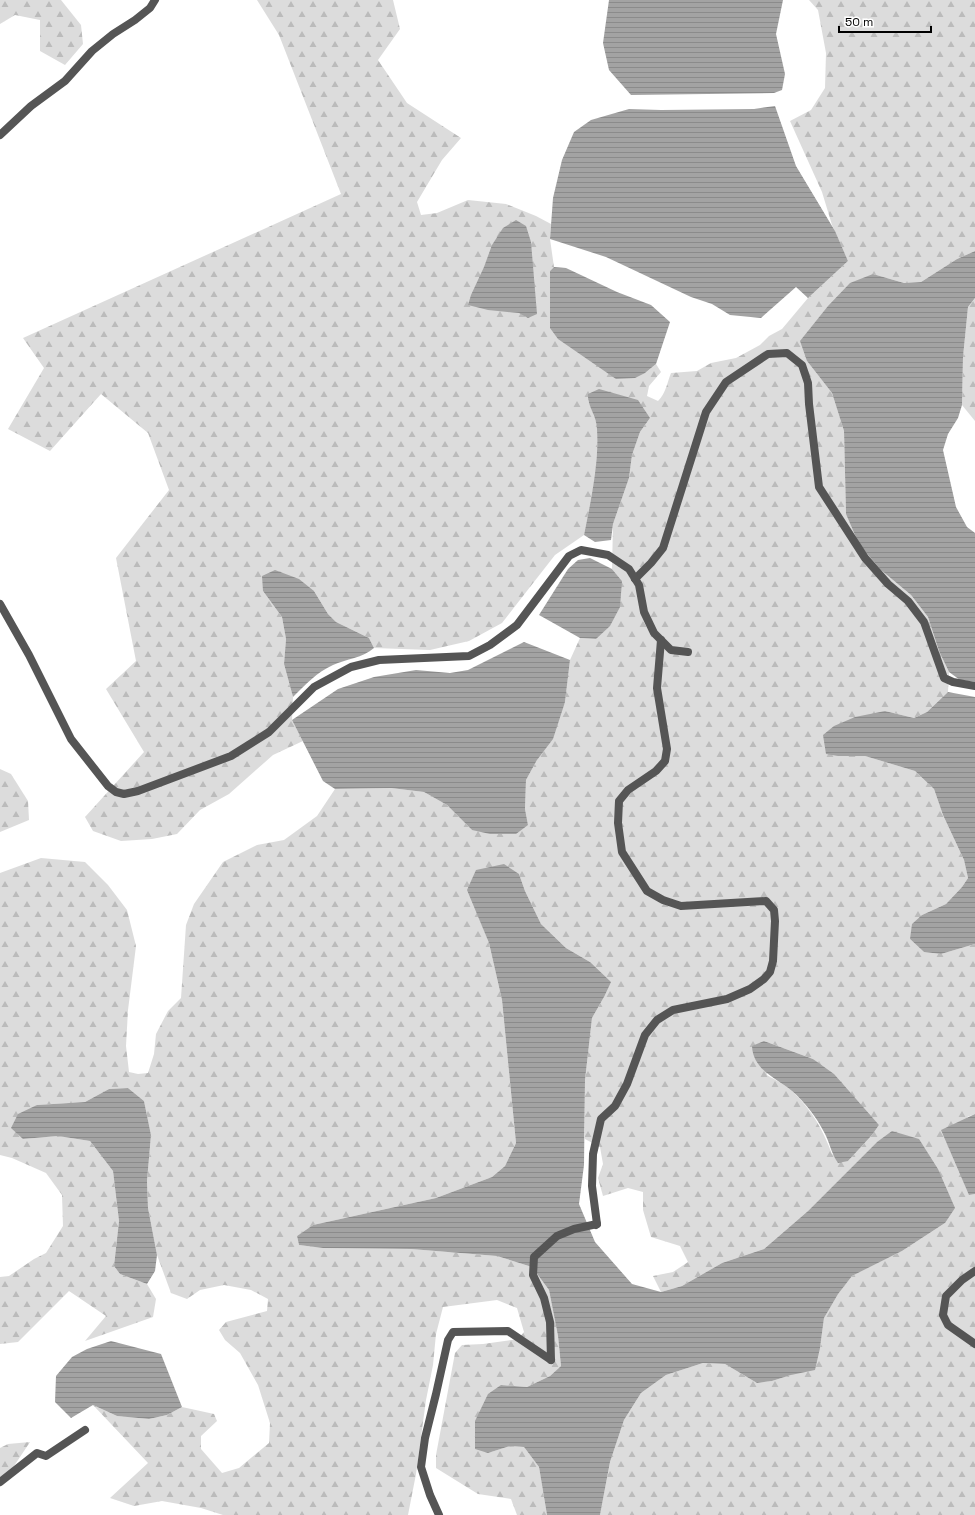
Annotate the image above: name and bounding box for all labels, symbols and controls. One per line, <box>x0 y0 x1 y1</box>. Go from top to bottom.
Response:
scale bar <box>839 8 931 34</box>
text: 50 m <box>845 14 873 30</box>

